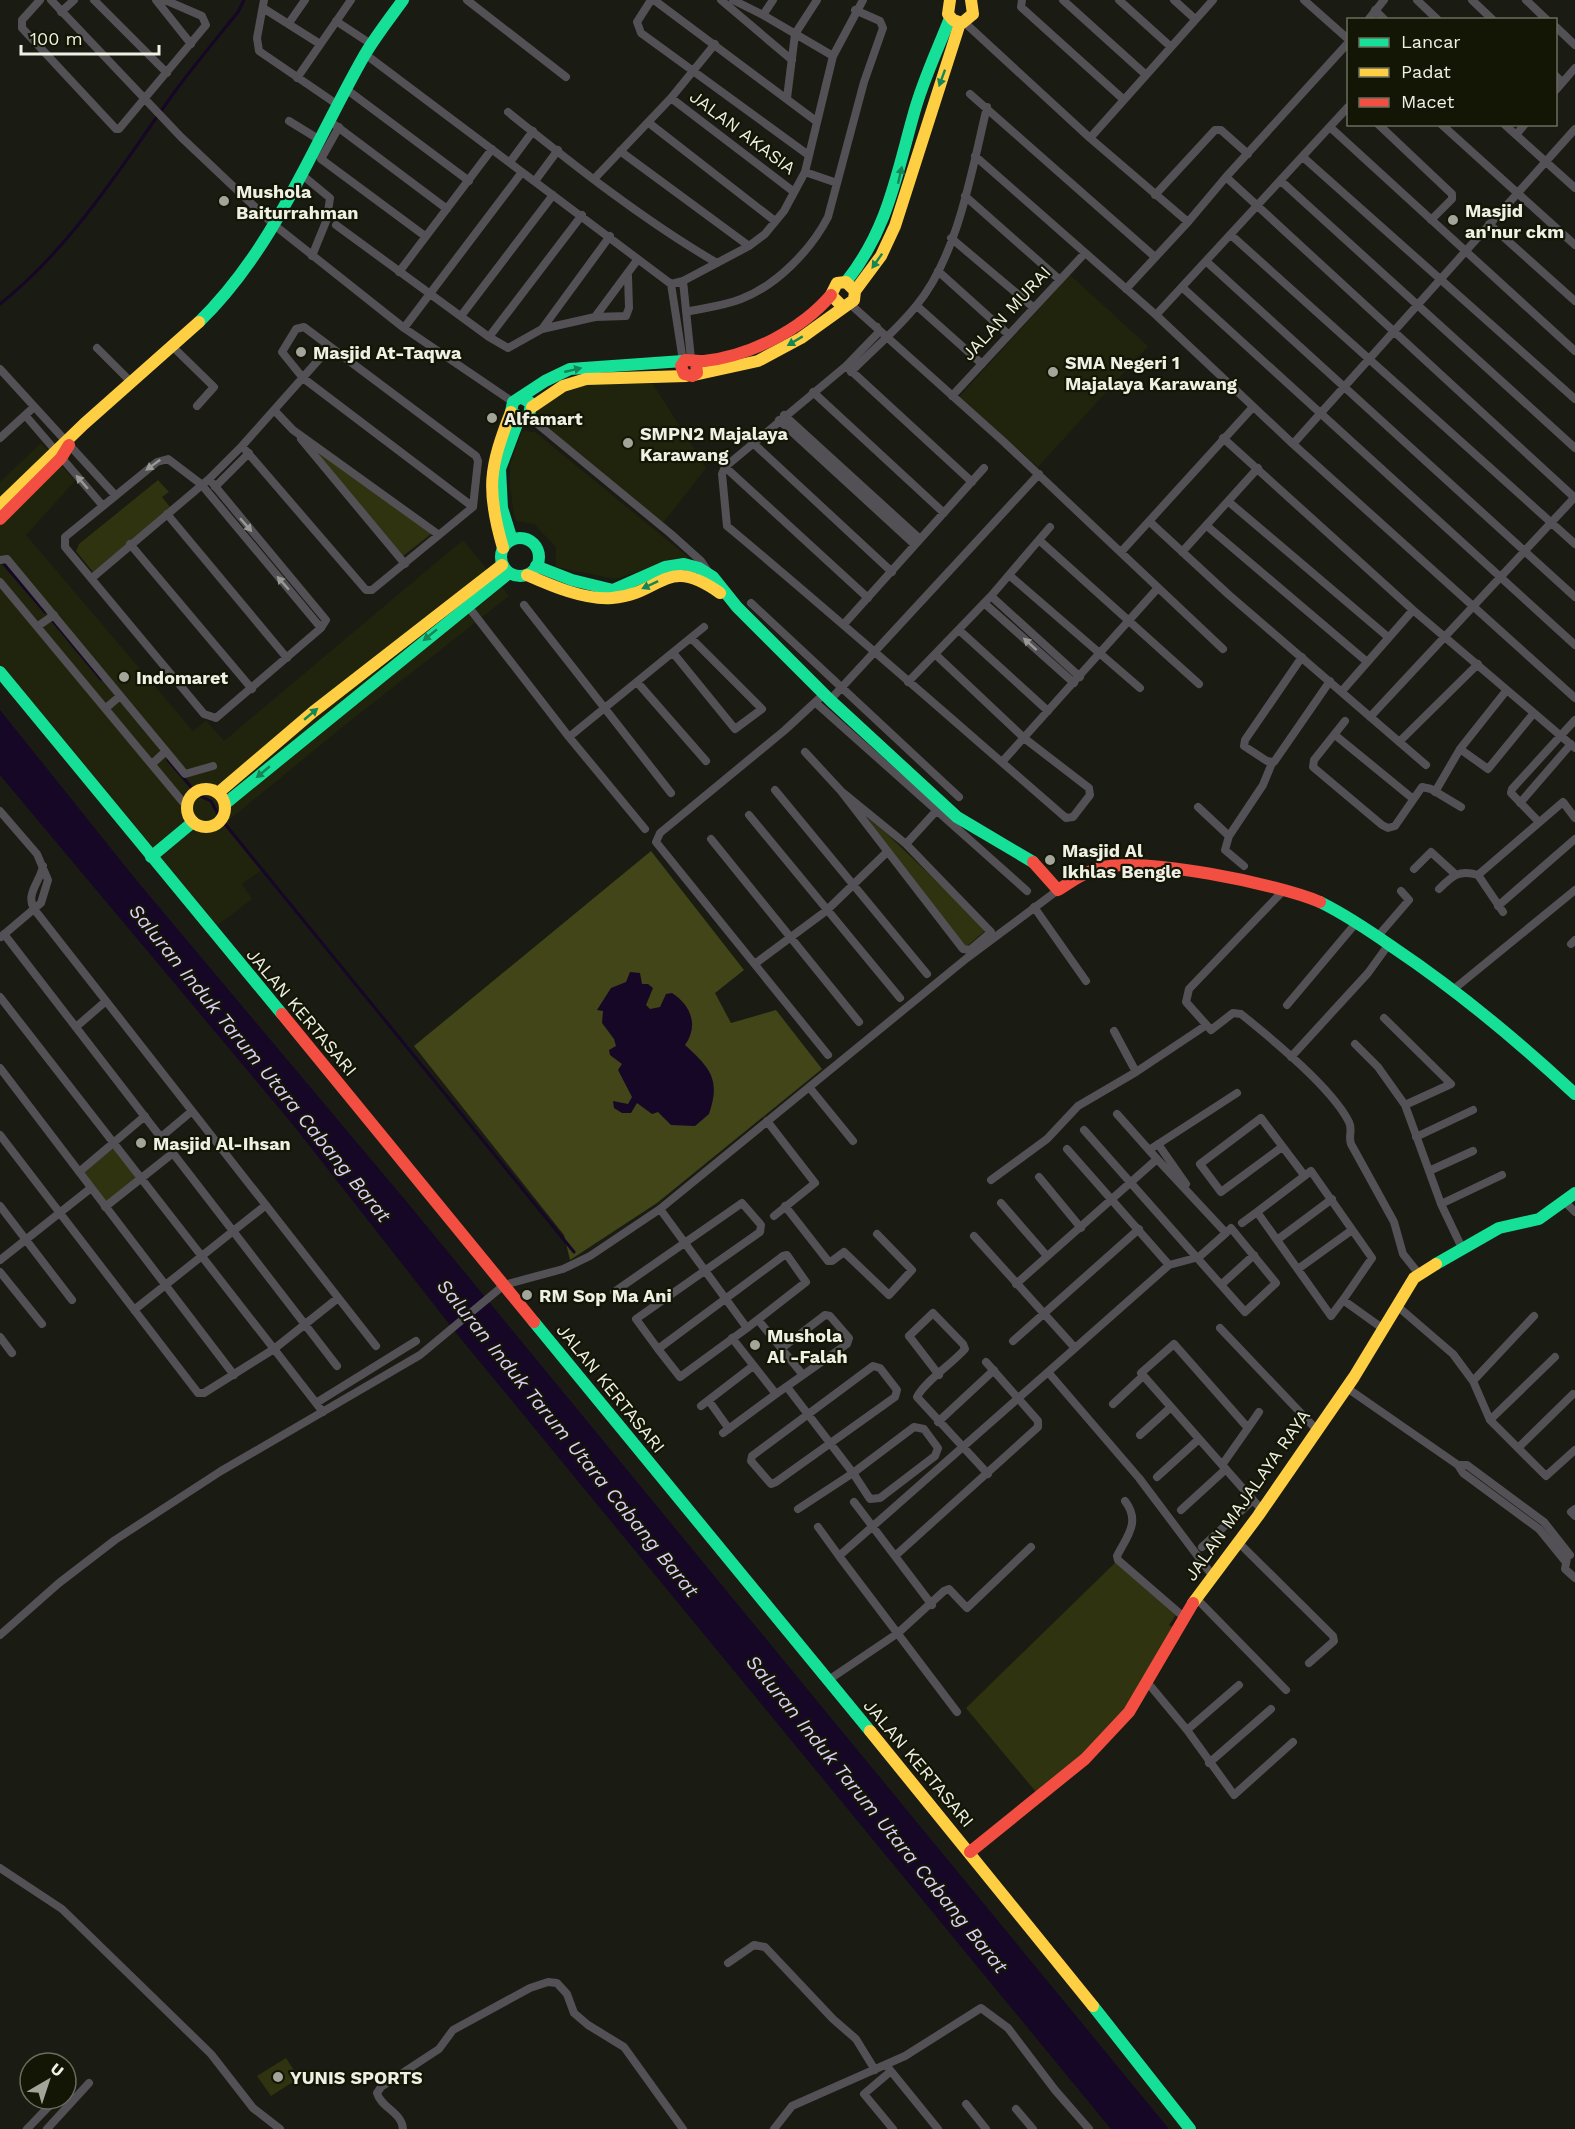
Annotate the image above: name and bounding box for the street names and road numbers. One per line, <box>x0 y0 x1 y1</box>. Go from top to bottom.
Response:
street label: JALAN AKASIA <box>686 85 800 179</box>
street label: JALAN MURAI <box>957 262 1055 364</box>
street label: JALAN KERTASARI <box>243 944 361 1080</box>
street label: JALAN KERTASARI <box>552 1319 670 1457</box>
street label: JALAN MAJALAYA RAYA <box>1180 1405 1314 1585</box>
street label: JALAN KERTASARI <box>860 1695 978 1831</box>

